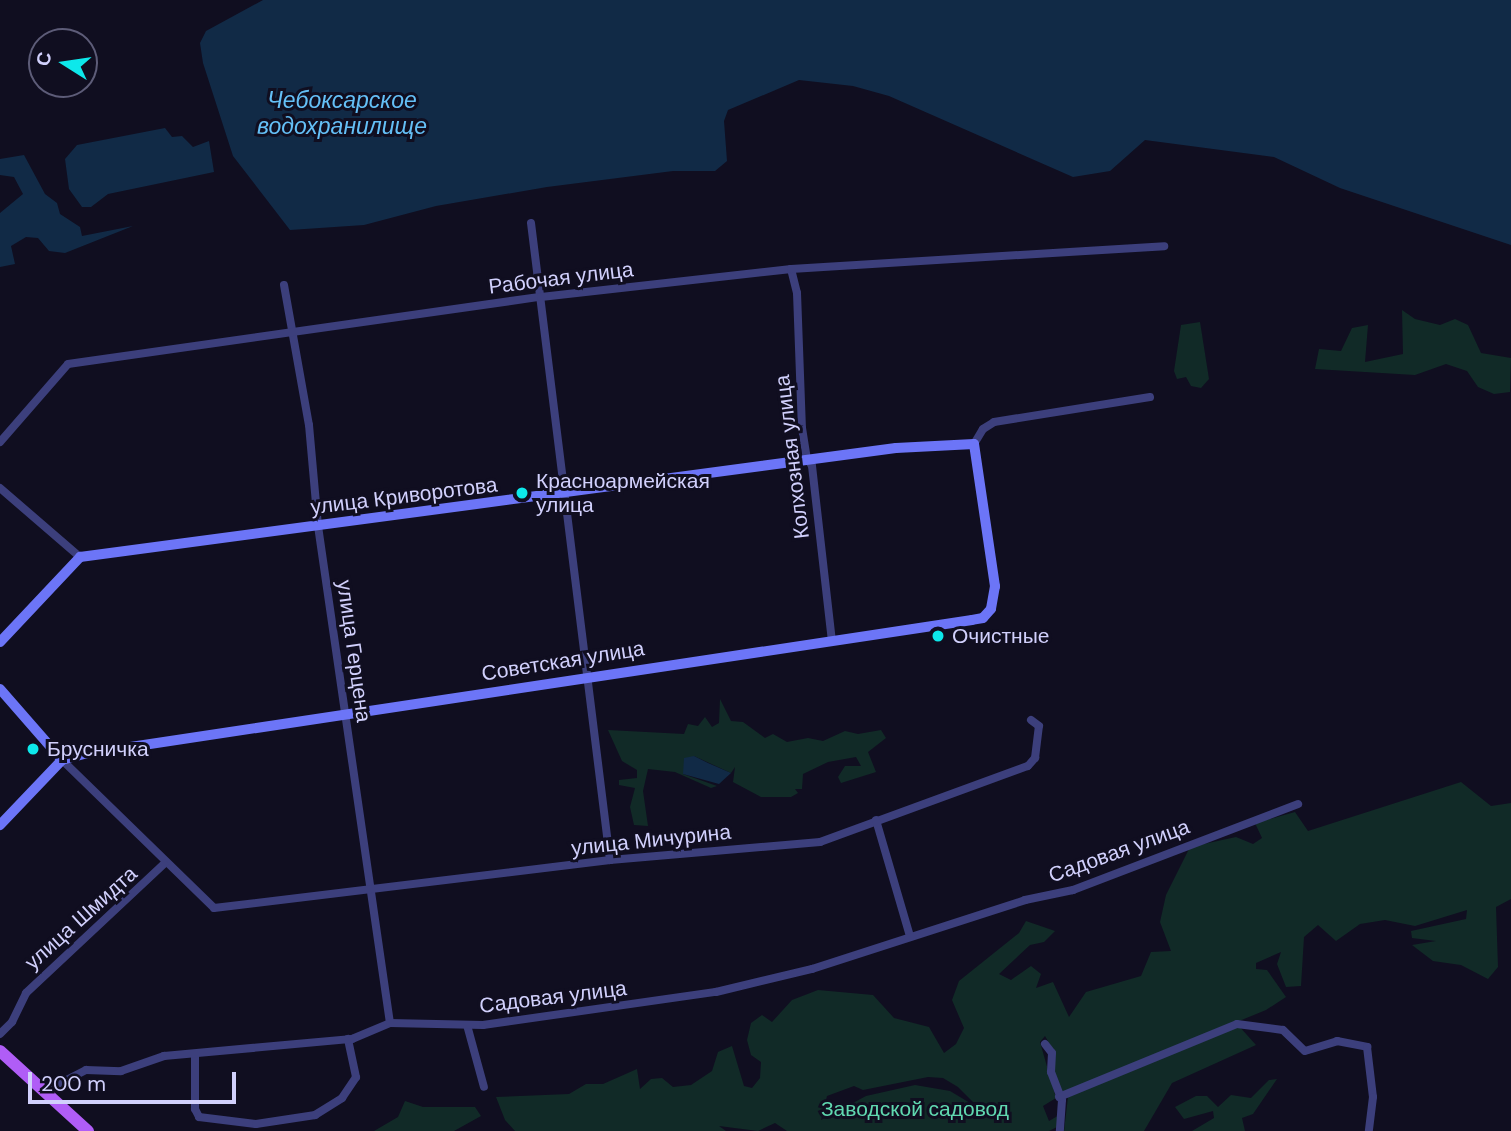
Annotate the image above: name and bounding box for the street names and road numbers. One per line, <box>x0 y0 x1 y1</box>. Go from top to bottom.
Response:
street label: Рабочая улица <box>487 257 635 299</box>
street label: Колхозная улица <box>769 374 815 540</box>
street label: улица Криворотова <box>309 472 499 520</box>
street label: улица Герцена <box>332 578 376 724</box>
street label: Советская улица <box>480 636 646 686</box>
street label: Садовая улица <box>1045 814 1193 888</box>
street label: улица Мичурина <box>570 819 732 861</box>
street label: улица Шмидта <box>20 861 142 975</box>
street label: Садовая улица <box>478 975 628 1019</box>

